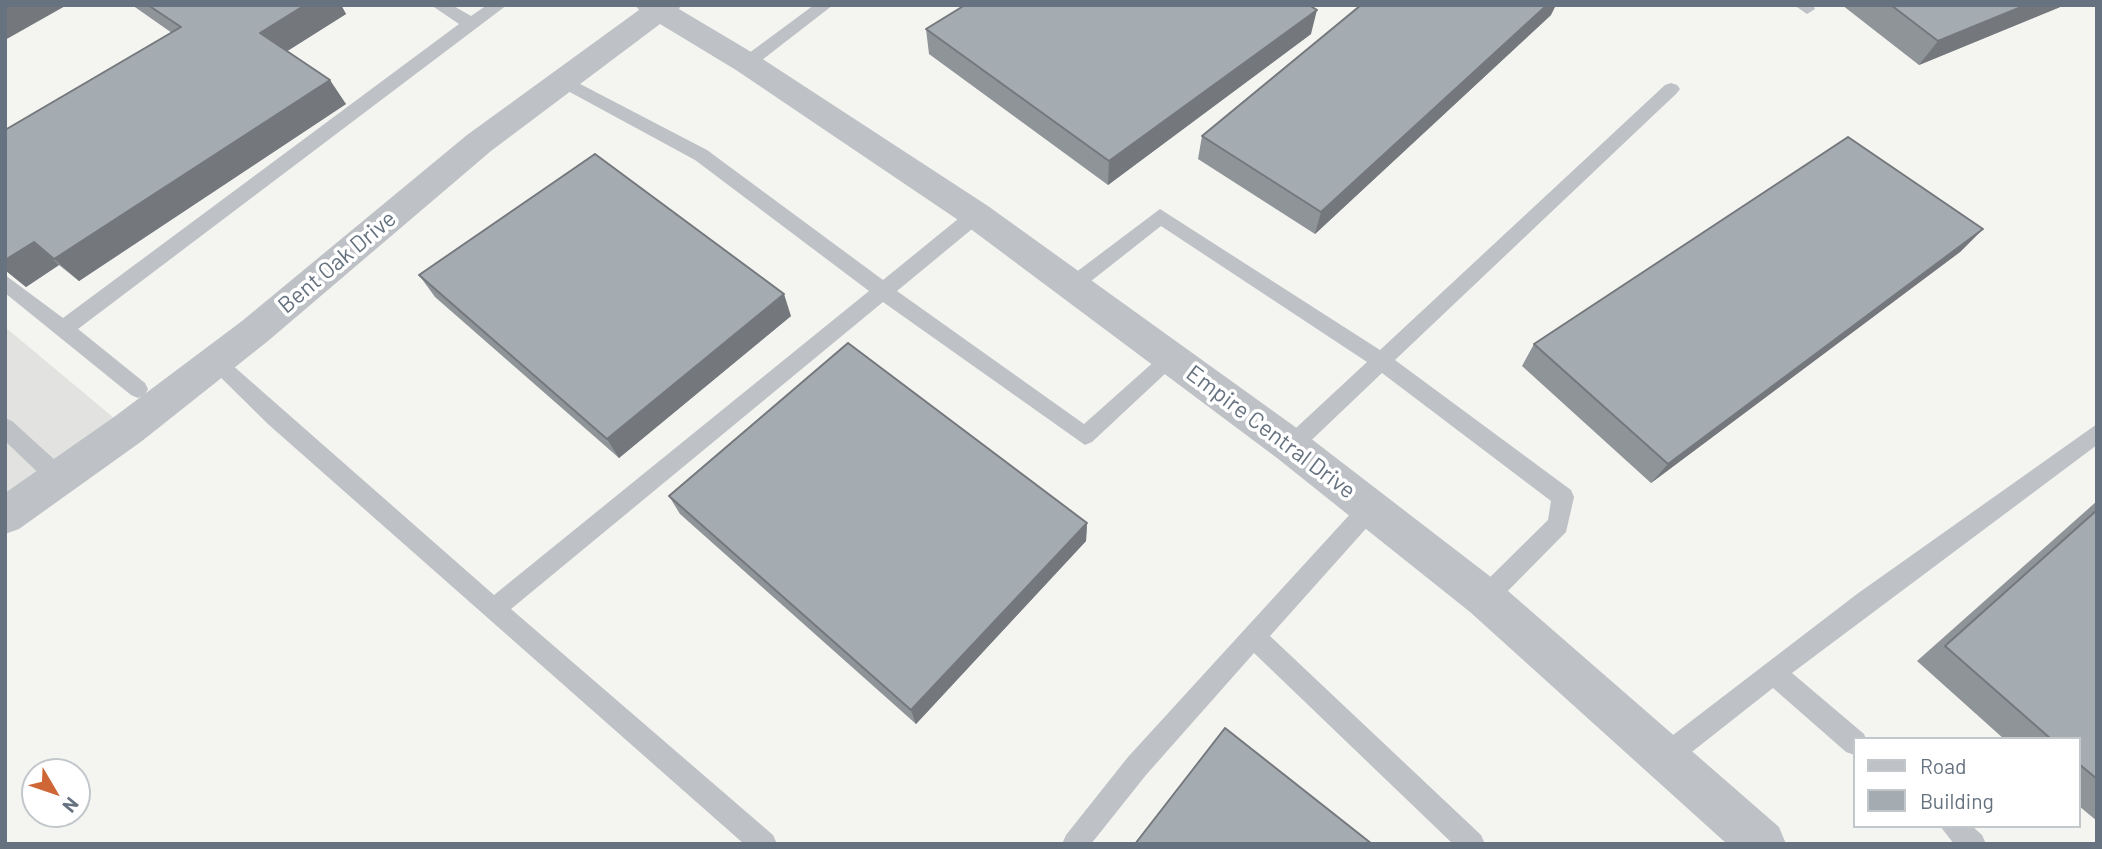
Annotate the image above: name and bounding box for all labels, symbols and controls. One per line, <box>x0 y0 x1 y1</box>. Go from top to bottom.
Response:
street label: Bent Oak Drive <box>272 205 402 319</box>
street label: Empire Central Drive <box>1181 359 1361 505</box>
legend <box>1854 737 2081 828</box>
text: Road <box>1920 753 1966 778</box>
north arrow <box>21 758 91 828</box>
text: Building <box>1920 788 1994 813</box>
text: N <box>58 793 84 817</box>

